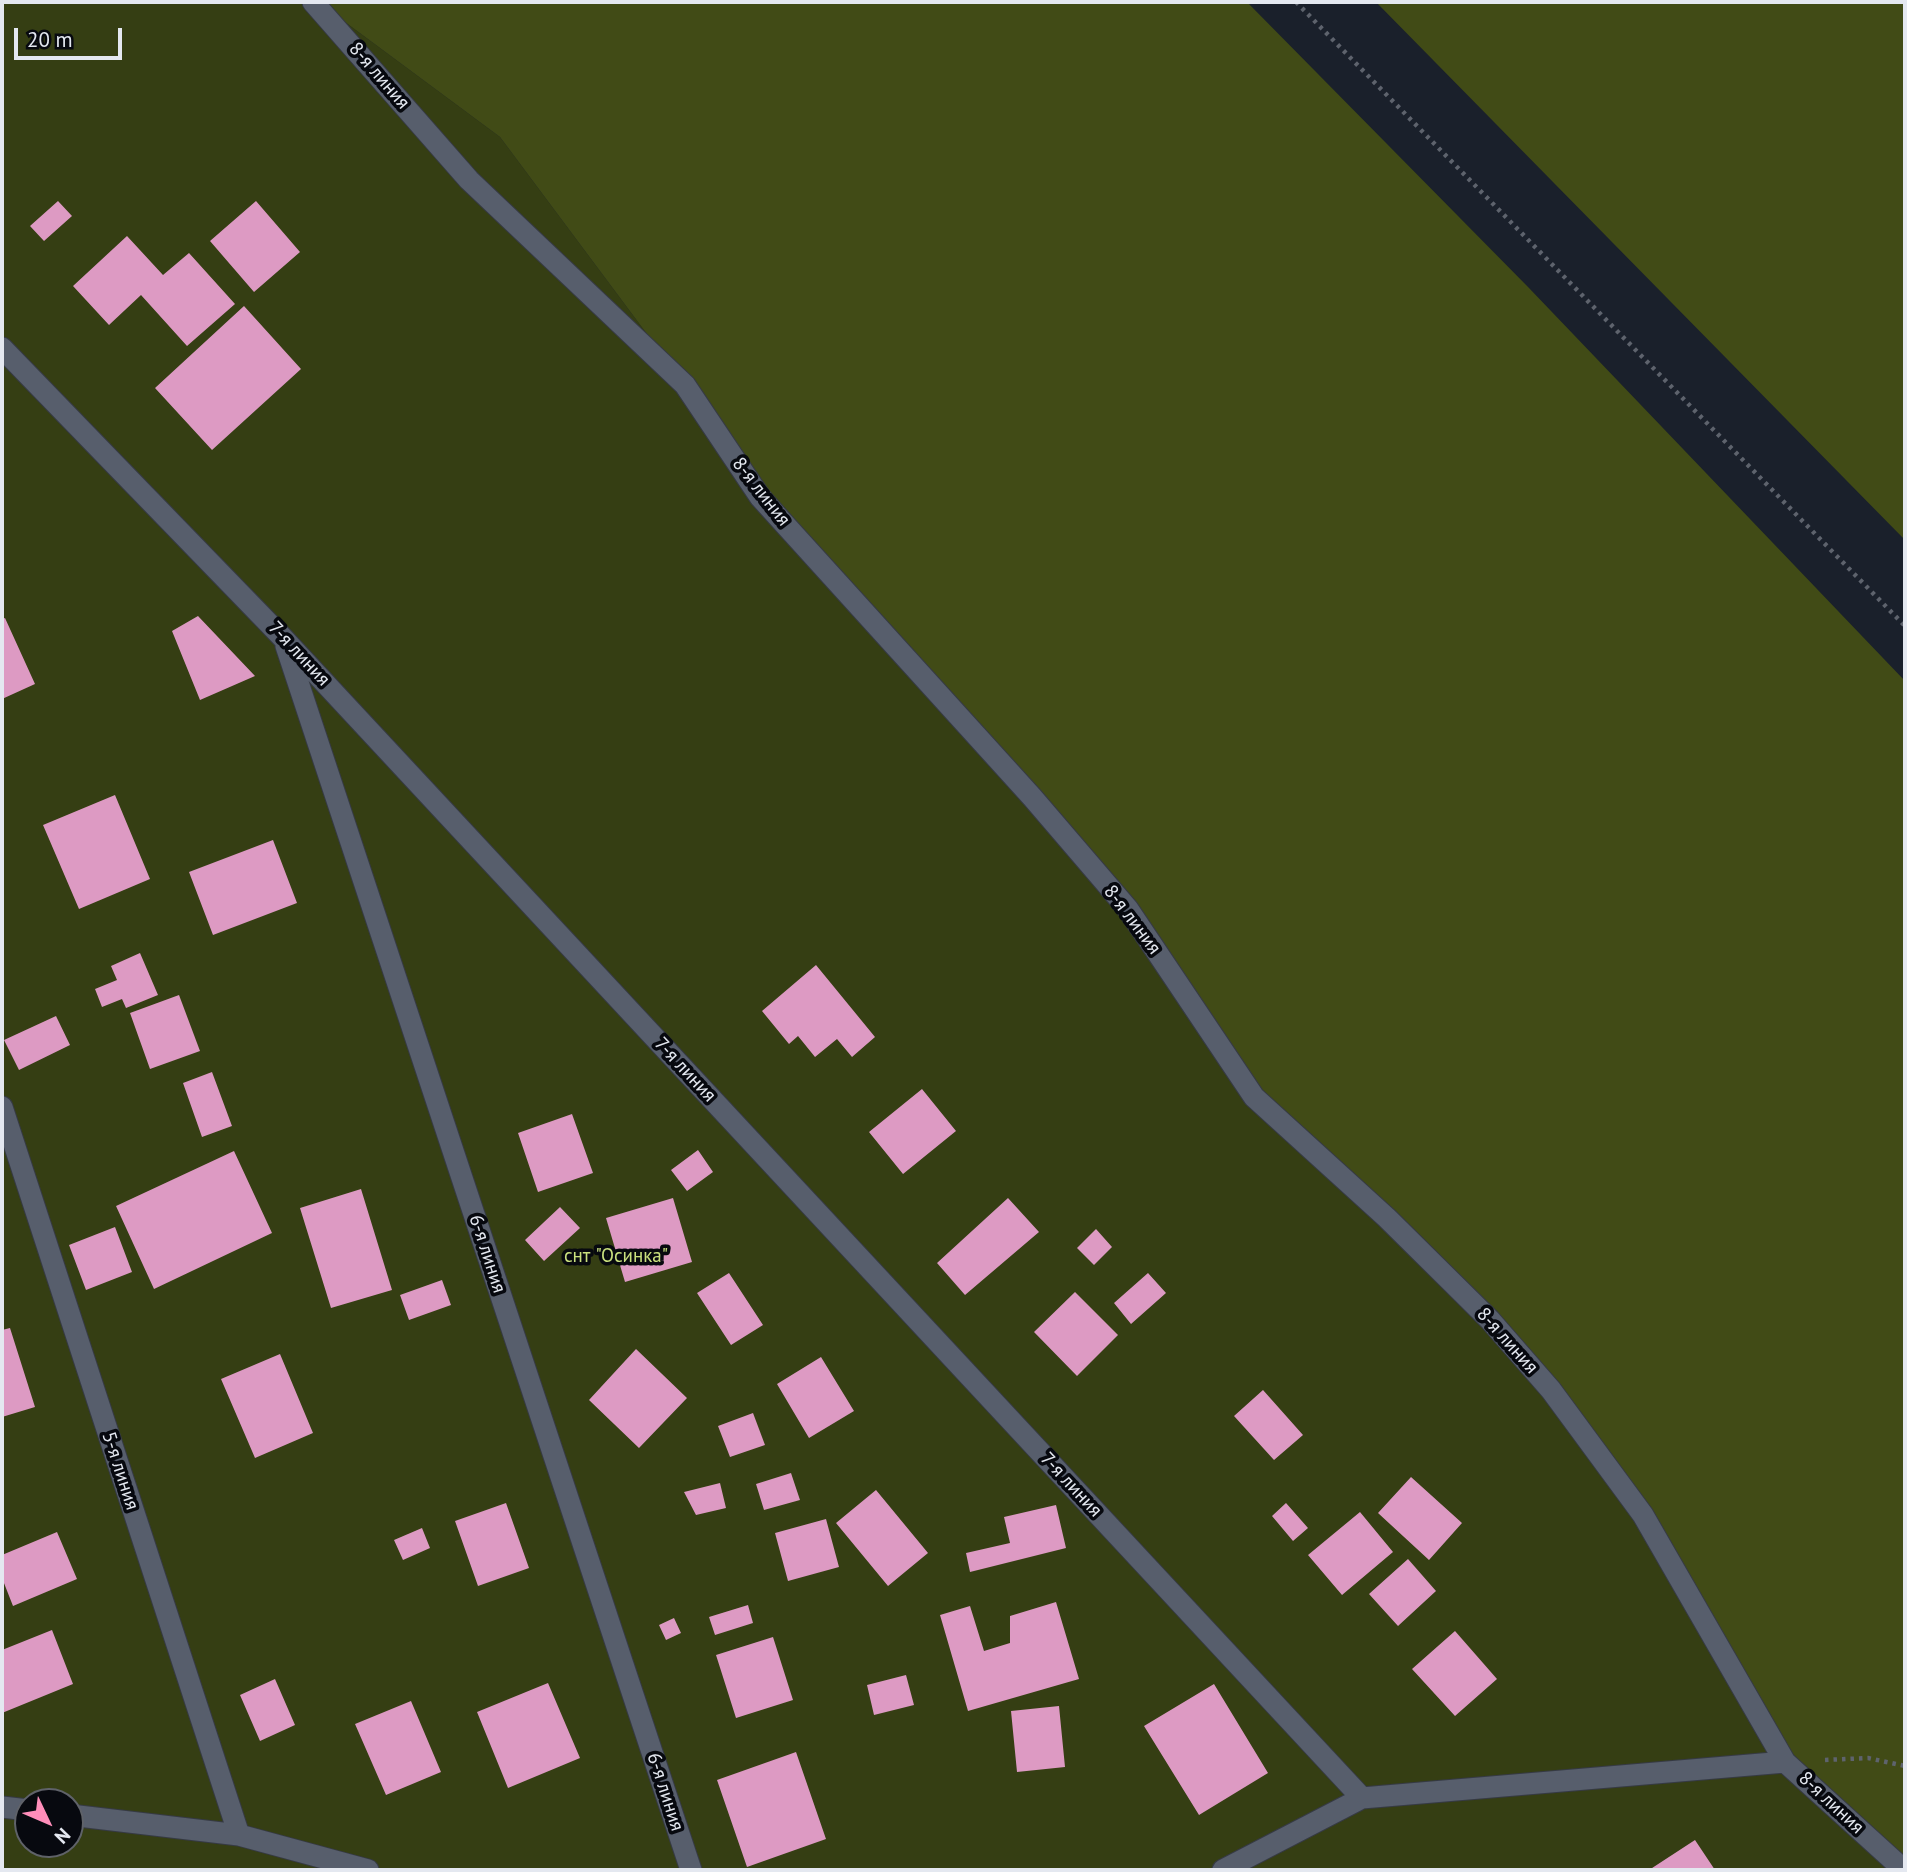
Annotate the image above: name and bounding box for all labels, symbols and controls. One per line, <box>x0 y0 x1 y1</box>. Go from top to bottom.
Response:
scale bar <box>18 14 126 58</box>
text: 20 m <box>27 26 73 53</box>
street label: 8-я линия <box>344 38 414 114</box>
street label: 8-я линия <box>727 453 795 531</box>
street label: 7-я линия <box>263 617 335 691</box>
street label: 8-я линия <box>1099 881 1165 959</box>
street label: 7-я линия <box>649 1033 721 1107</box>
street label: 6-я линия <box>464 1212 510 1296</box>
park label: снт "Осинка" <box>564 1246 668 1268</box>
street label: 8-я линия <box>1471 1303 1543 1379</box>
street label: 5-я линия <box>97 1429 143 1513</box>
street label: 7-я линия <box>1035 1448 1107 1522</box>
street label: 6-я линия <box>642 1750 688 1834</box>
street label: 8-я линия <box>1794 1767 1868 1839</box>
north arrow <box>14 1788 84 1858</box>
text: N <box>50 1823 76 1849</box>

